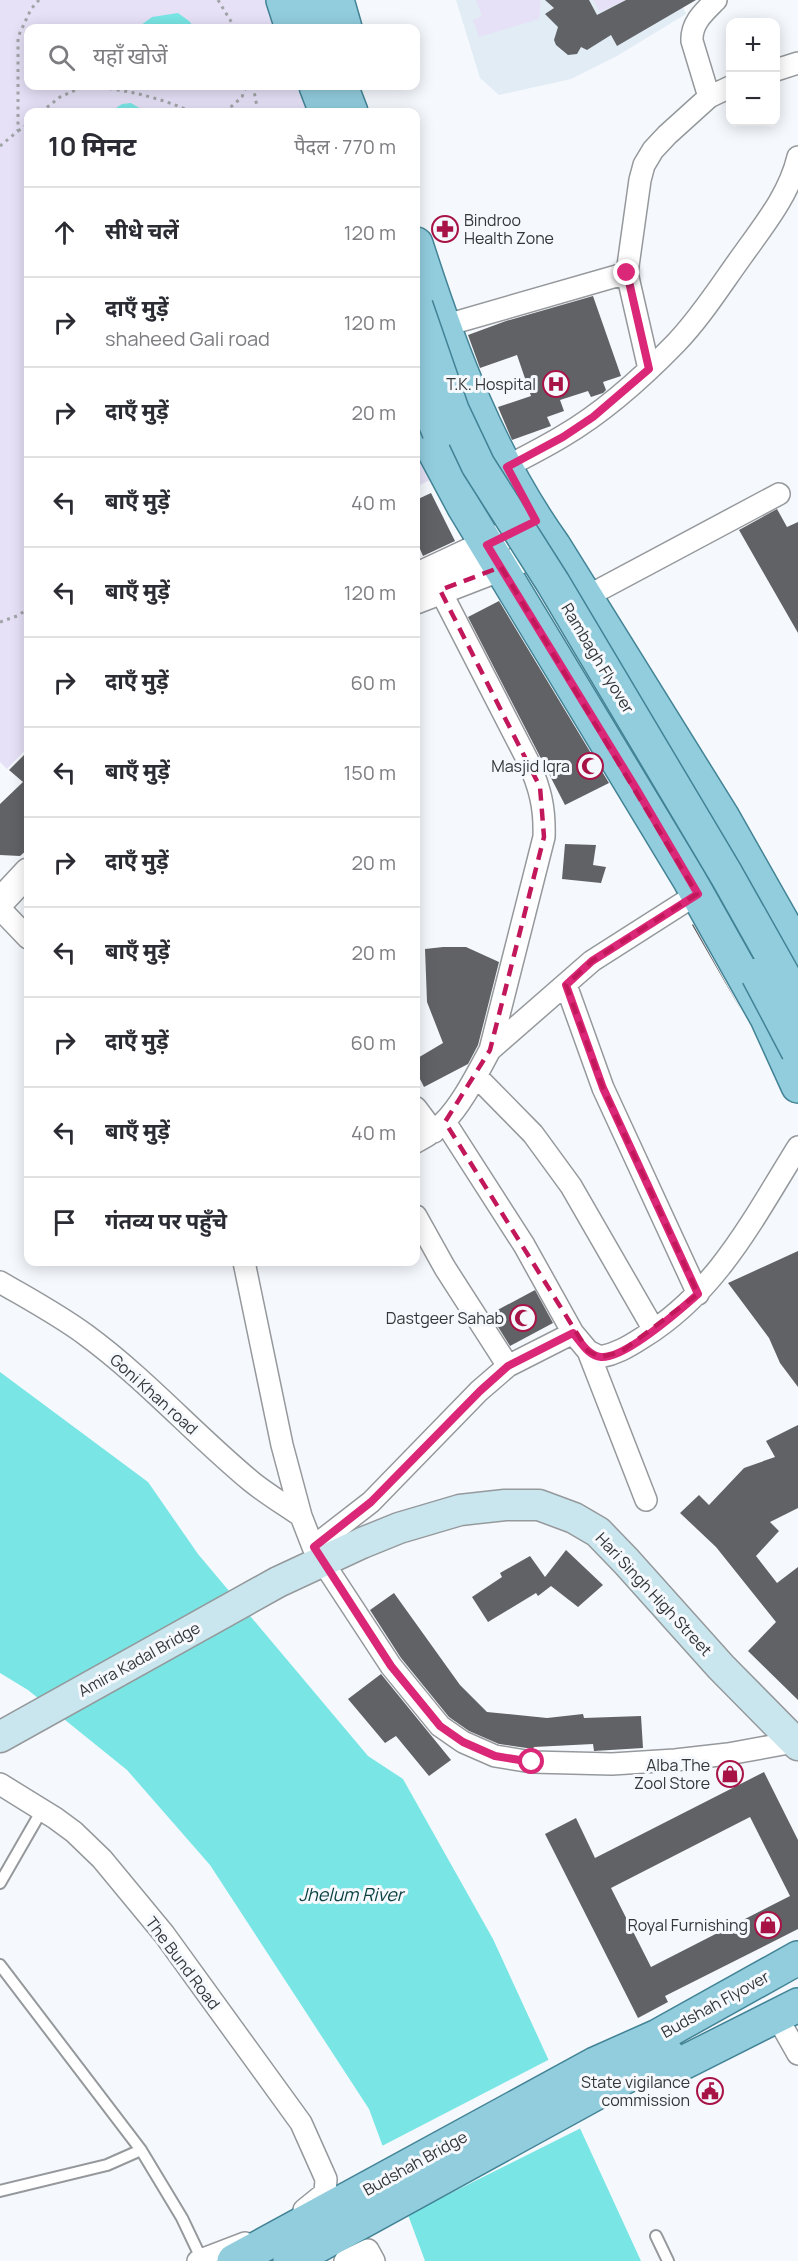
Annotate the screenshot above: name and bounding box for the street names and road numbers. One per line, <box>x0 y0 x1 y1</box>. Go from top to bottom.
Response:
street label: Rambagh Flyover <box>556 599 640 717</box>
street label: Goni Khan road <box>105 1349 203 1439</box>
street label: Hari Singh High Street <box>591 1527 717 1661</box>
street label: Amira Kadal Bridge <box>74 1616 204 1702</box>
street label: The Bund Road <box>141 1912 225 2014</box>
street label: Budshah Flyover <box>657 1965 773 2043</box>
street label: Budshah Bridge <box>359 2125 471 2201</box>

